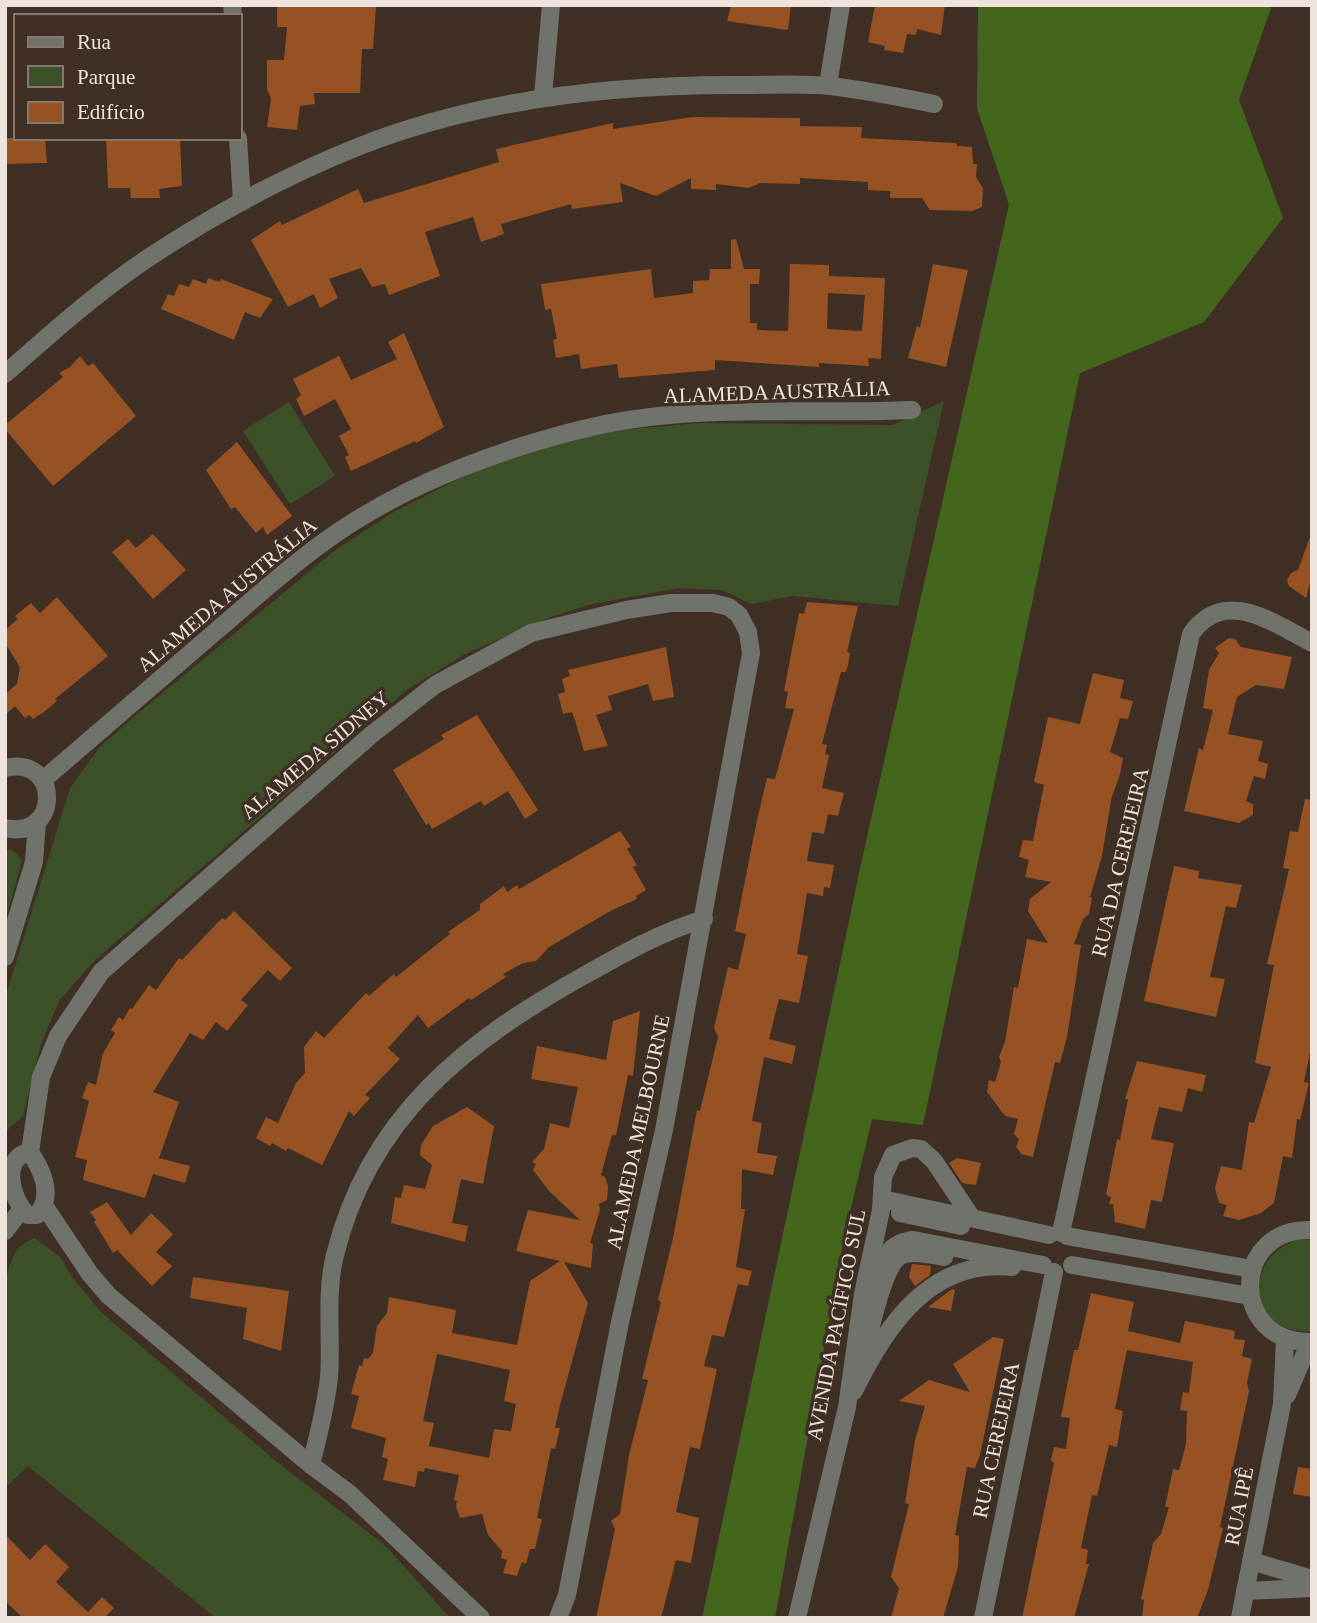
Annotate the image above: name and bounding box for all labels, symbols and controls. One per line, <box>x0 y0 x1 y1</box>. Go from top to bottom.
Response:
legend <box>14 14 242 140</box>
text: Rua <box>77 30 112 54</box>
text: Parque <box>77 65 135 89</box>
text: Edifício <box>77 100 145 124</box>
street label: ALAMEDA AUSTRÁLIA <box>663 376 892 408</box>
street label: ALAMEDA AUSTRÁLIA <box>132 512 322 677</box>
street label: ALAMEDA SIDNEY <box>236 686 394 824</box>
street label: RUA DA CEREJEIRA <box>1087 764 1154 959</box>
street label: ALAMEDA MELBOURNE <box>601 1012 675 1252</box>
street label: AVENIDA PACÍFICO SUL <box>802 1207 870 1443</box>
street label: RUA CEREJEIRA <box>968 1359 1024 1520</box>
street label: RUA IPÊ <box>1220 1464 1258 1548</box>

